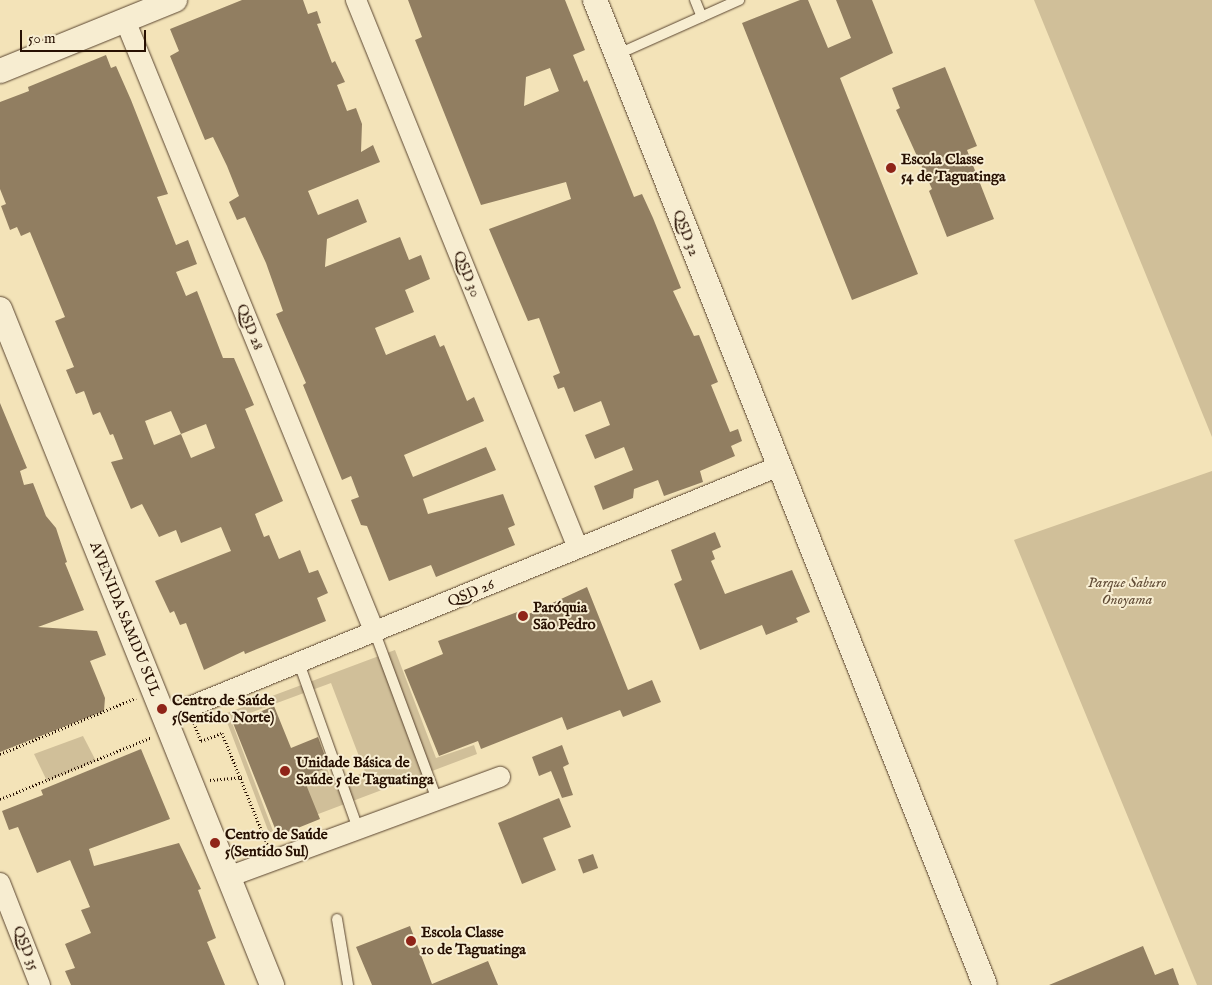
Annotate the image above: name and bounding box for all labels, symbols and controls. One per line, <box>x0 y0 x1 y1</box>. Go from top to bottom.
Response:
scale bar <box>22 20 149 52</box>
text: 50 m <box>28 29 56 48</box>
place label: Escola Classe 54 de Taguatinga <box>901 150 1006 185</box>
marker: Escola Classe 54 de Taguatinga <box>885 162 897 174</box>
street label: QSD 32 <box>669 207 703 259</box>
street label: QSD 30 <box>450 248 484 300</box>
street label: QSD 28 <box>233 301 267 353</box>
street label: AVENIDA SAMDU SUL <box>86 539 164 699</box>
park label: Parque Saburo Onoyama <box>1088 573 1166 608</box>
street label: QSD 26 <box>445 575 497 611</box>
place label: Paróquia São Pedro <box>533 598 595 633</box>
marker: Paróquia São Pedro <box>517 610 529 622</box>
place label: Centro de Saúde 5(Sentido Norte) <box>172 691 275 726</box>
marker: Centro de Saúde 5(Sentido Norte) <box>156 703 168 715</box>
place label: Unidade Básica de Saúde 5 de Taguatinga <box>296 753 433 788</box>
marker: Unidade Básica de Saúde 5 de Taguatinga <box>278 764 292 778</box>
place label: Centro de Saúde 5(Sentido Sul) <box>225 825 328 860</box>
marker: Centro de Saúde 5(Sentido Sul) <box>209 837 221 849</box>
street label: QSD 35 <box>9 923 43 973</box>
place label: Escola Classe 10 de Taguatinga <box>421 923 526 958</box>
marker: Escola Classe 10 de Taguatinga <box>405 935 417 947</box>

